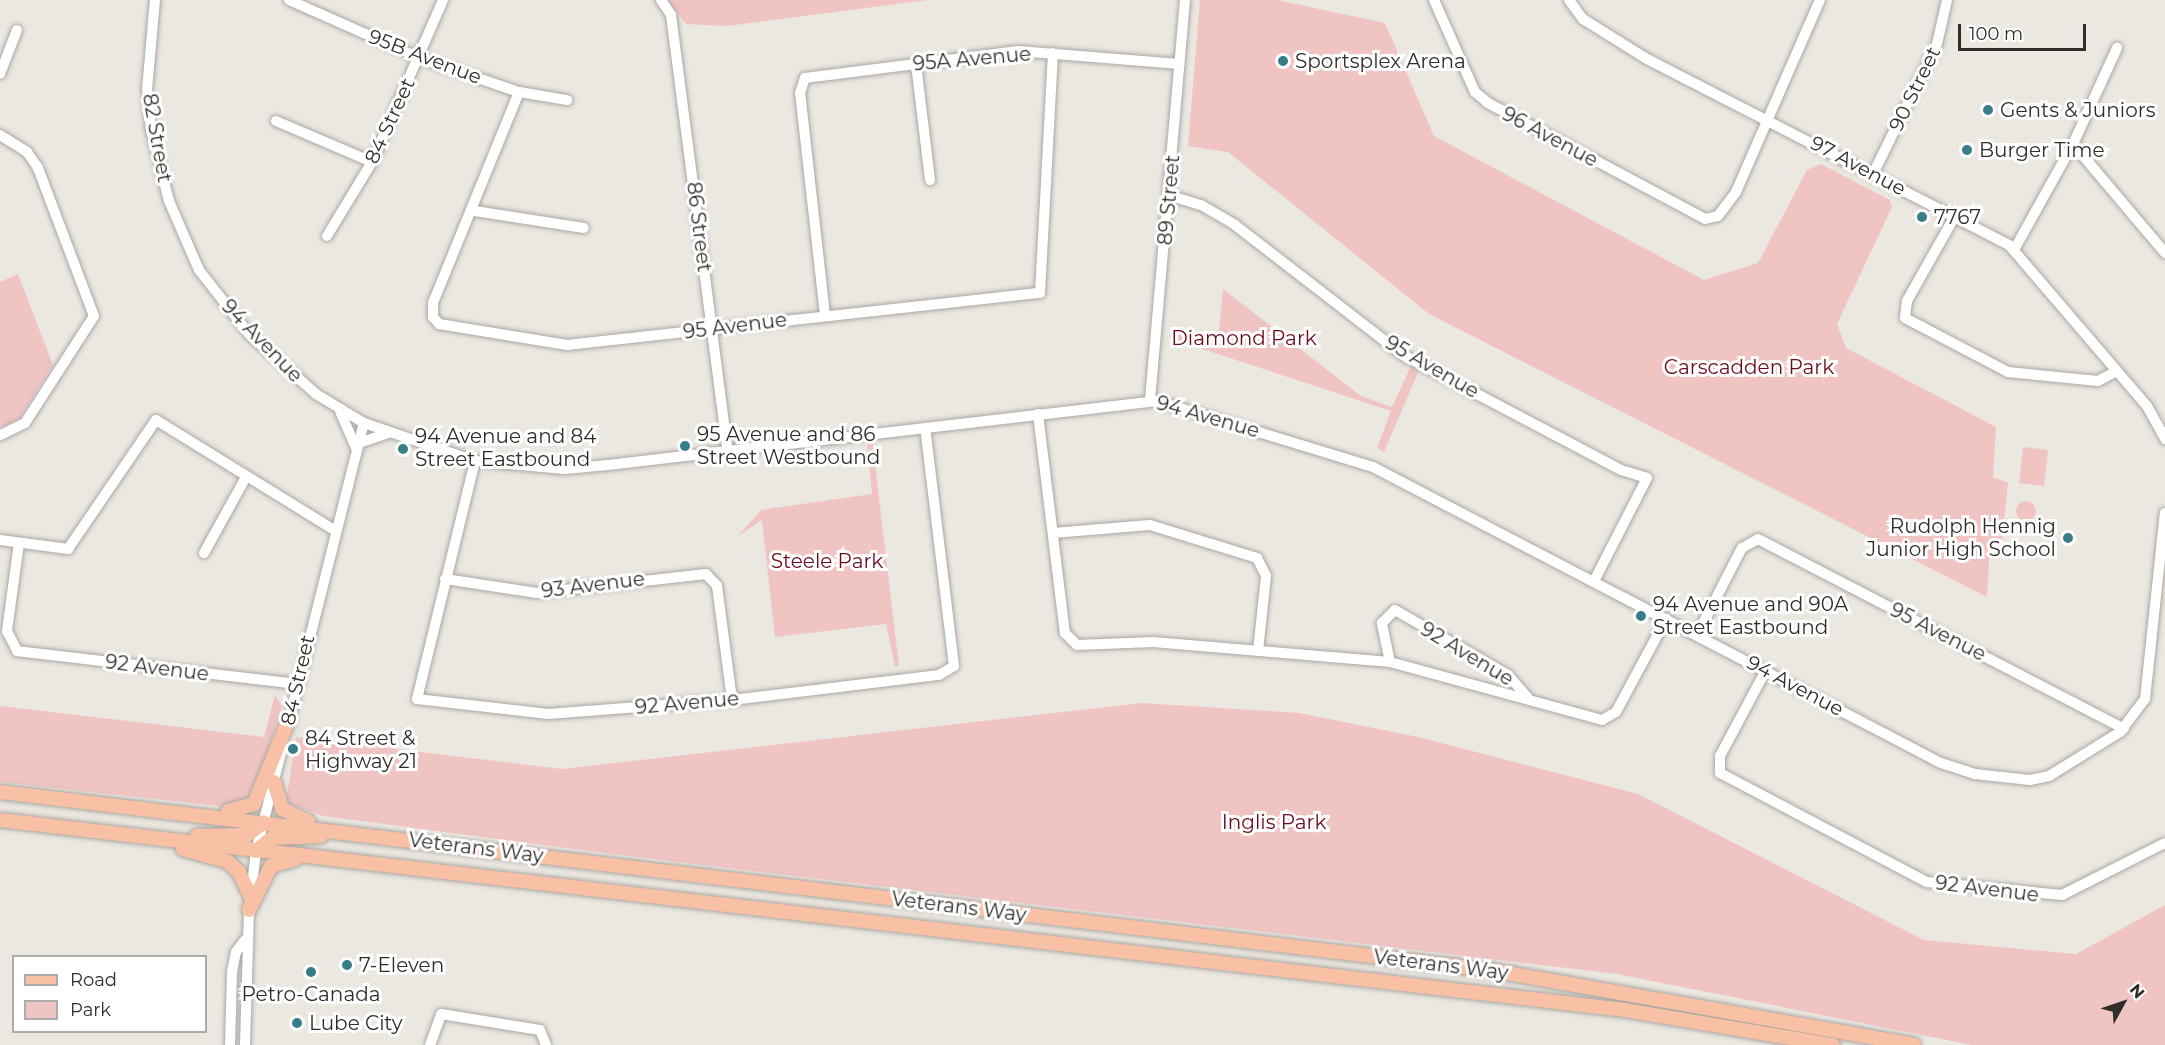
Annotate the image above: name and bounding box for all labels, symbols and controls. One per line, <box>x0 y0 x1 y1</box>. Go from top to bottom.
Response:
scale bar <box>1961 12 2088 50</box>
text: 100 m <box>1969 23 2023 45</box>
street label: 95B Avenue <box>365 24 485 90</box>
street label: 95A Avenue <box>912 42 1032 76</box>
street label: 90 Street <box>1884 43 1946 135</box>
place label: Sportsplex Arena <box>1295 49 1466 73</box>
marker: Sportsplex Arena <box>1276 54 1290 68</box>
street label: 84 Street <box>360 74 420 168</box>
street label: 82 Street <box>137 92 177 184</box>
place label: Gents & Juniors <box>2000 98 2155 122</box>
street label: 96 Avenue <box>1498 102 1602 172</box>
marker: Gents & Juniors <box>1981 103 1995 117</box>
street label: 97 Avenue <box>1806 131 1910 201</box>
place label: Burger Time <box>1979 138 2104 162</box>
marker: Burger Time <box>1960 143 1974 157</box>
street label: 89 Street <box>1153 154 1185 246</box>
street label: 86 Street <box>682 181 716 273</box>
place label: 7767 <box>1934 205 1981 229</box>
marker: 7767 <box>1915 210 1929 224</box>
street label: 94 Avenue <box>217 294 307 388</box>
street label: 95 Avenue <box>682 308 788 344</box>
park label: Diamond Park <box>1171 326 1317 350</box>
street label: 95 Avenue <box>1381 331 1483 403</box>
park label: Carscadden Park <box>1664 355 1834 379</box>
street label: 94 Avenue <box>1154 391 1262 443</box>
place label: 95 Avenue and 86 Street Westbound <box>697 422 880 469</box>
place label: 94 Avenue and 84 Street Eastbound <box>415 425 596 472</box>
marker: 95 Avenue and 86 Street Westbound <box>678 439 692 453</box>
marker: 94 Avenue and 84 Street Eastbound <box>396 442 410 456</box>
place label: Rudolph Hennig Junior High School <box>1866 514 2056 561</box>
marker: Rudolph Hennig Junior High School <box>2061 531 2075 545</box>
park label: Steele Park <box>771 549 883 573</box>
street label: 93 Avenue <box>540 567 646 603</box>
place label: 94 Avenue and 90A Street Eastbound <box>1653 592 1848 639</box>
street label: 95 Avenue <box>1886 598 1990 666</box>
marker: 94 Avenue and 90A Street Eastbound <box>1634 609 1648 623</box>
street label: 92 Avenue <box>1416 617 1518 691</box>
street label: 84 Street <box>276 633 320 727</box>
street label: 92 Avenue <box>104 650 210 686</box>
street label: 94 Avenue <box>1743 650 1847 722</box>
street label: 92 Avenue <box>634 687 740 719</box>
place label: 84 Street & Highway 21 <box>305 726 417 773</box>
marker: 84 Street & Highway 21 <box>286 742 300 756</box>
park label: Inglis Park <box>1222 810 1326 834</box>
street label: Veterans Way <box>407 828 545 868</box>
street label: 92 Avenue <box>1934 871 2040 907</box>
street label: Veterans Way <box>890 887 1028 927</box>
street label: Veterans Way <box>1372 945 1510 985</box>
place label: 7-Eleven <box>359 953 444 977</box>
legend <box>12 955 207 1033</box>
marker: 7-Eleven <box>340 958 354 972</box>
marker: Petro-Canada <box>304 965 318 979</box>
text: Road <box>70 969 117 991</box>
north arrow <box>2093 973 2153 1033</box>
text: N <box>2126 980 2149 1002</box>
place label: Petro-Canada <box>241 982 381 1006</box>
text: Park <box>70 999 111 1021</box>
place label: Lube City <box>309 1011 403 1035</box>
marker: Lube City <box>290 1016 304 1030</box>

